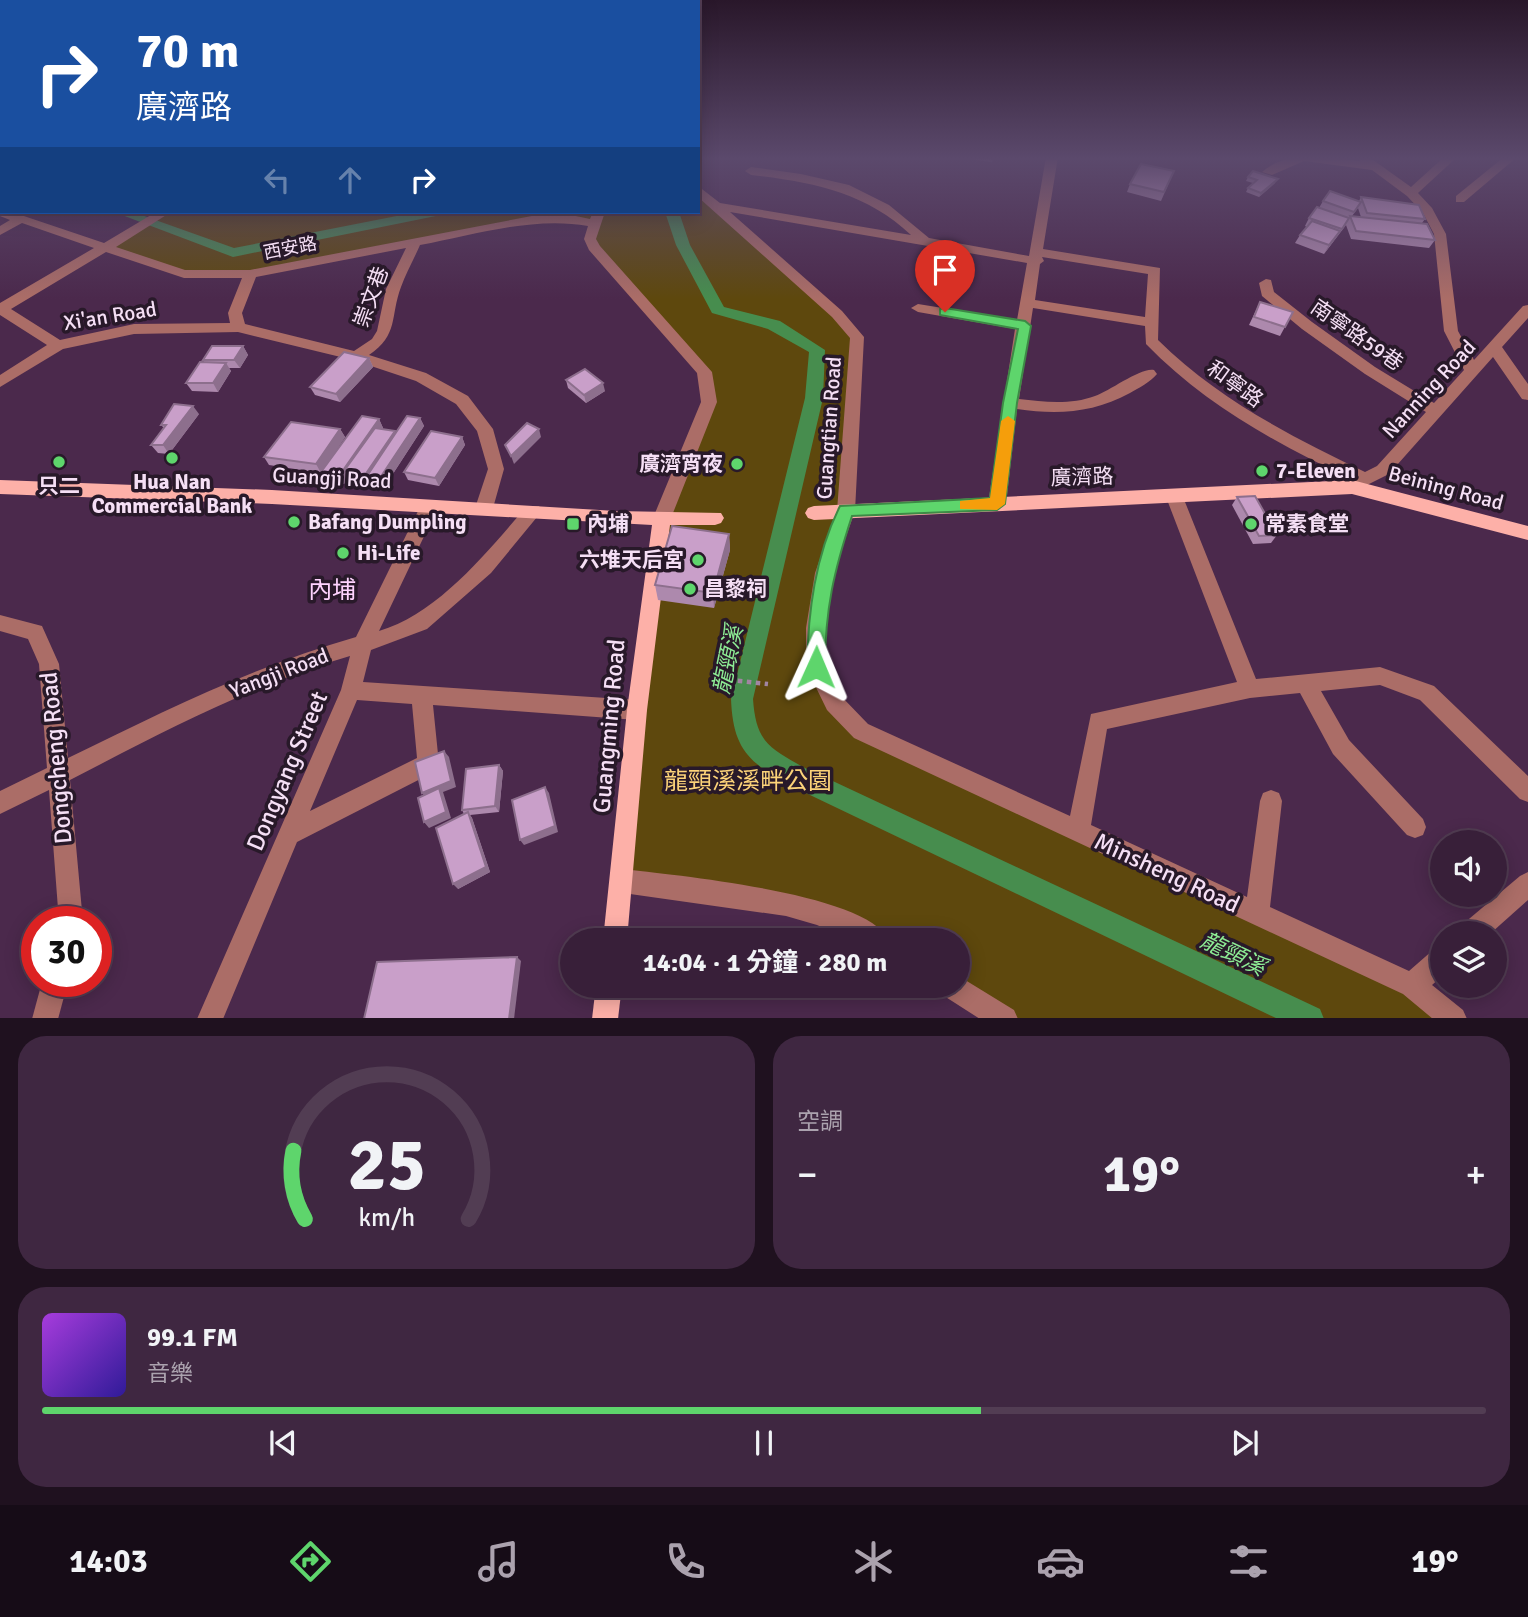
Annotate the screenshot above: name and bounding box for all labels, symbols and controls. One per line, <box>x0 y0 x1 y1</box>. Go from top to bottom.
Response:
text: 70 m <box>136 21 239 81</box>
icon: right <box>21 28 112 119</box>
text: 廣濟路 <box>136 88 232 127</box>
icon: left <box>258 161 296 199</box>
icon: ahead <box>331 161 369 199</box>
icon: right <box>404 161 442 199</box>
street label: 西安路 <box>261 232 319 264</box>
pin <box>915 240 975 312</box>
icon: arrive <box>926 251 964 289</box>
street label: 崇文巷 <box>348 263 394 331</box>
street label: 南寧路59巷 <box>1306 294 1408 376</box>
street label: Xi'an Road <box>62 296 158 336</box>
street label: Nanning Road <box>1377 334 1481 444</box>
street label: 和寧路 <box>1202 355 1268 413</box>
street label: Guangtian Road <box>811 356 847 500</box>
marker: Hua Nan Commercial Bank <box>164 450 180 466</box>
place label: 廣濟宵夜 <box>639 451 723 477</box>
marker: 只二 <box>51 454 67 470</box>
marker: 廣濟宵夜 <box>729 456 745 472</box>
place label: 7-Eleven <box>1276 458 1356 484</box>
street label: Beining Road <box>1386 460 1506 516</box>
street label: Guangji Road <box>272 462 392 494</box>
street label: 廣濟路 <box>1050 463 1114 491</box>
marker: 7-Eleven <box>1254 463 1270 479</box>
place label: Hua Nan Commercial Bank <box>92 469 252 519</box>
place label: 只二 <box>38 473 80 499</box>
place label: Bafang Dumpling <box>308 509 467 535</box>
place label: 內埔 <box>587 511 629 537</box>
place label: 常素食堂 <box>1265 511 1349 537</box>
marker: Bafang Dumpling <box>286 514 302 530</box>
marker: 內埔 <box>565 516 581 532</box>
marker: 常素食堂 <box>1243 516 1259 532</box>
place label: Hi-Life <box>357 540 420 566</box>
marker: Hi-Life <box>335 545 351 561</box>
place label: 六堆天后宮 <box>579 547 684 573</box>
marker: 六堆天后宮 <box>690 552 706 568</box>
district label: 內埔 <box>308 575 356 605</box>
place label: 昌黎祠 <box>704 576 767 602</box>
marker: 昌黎祠 <box>682 581 698 597</box>
water label: 龍頸溪 <box>707 620 750 697</box>
position arrow <box>779 630 853 704</box>
street label: Guangming Road <box>586 638 632 814</box>
street label: Yangji Road <box>226 642 332 704</box>
street label: Dongcheng Road <box>34 671 78 845</box>
street label: Dongyang Street <box>240 687 334 855</box>
park label: 龍頸溪溪畔公園 <box>664 766 832 796</box>
street label: Minsheng Road <box>1090 826 1244 920</box>
map controls <box>1430 830 1507 998</box>
button: sound <box>1430 830 1507 907</box>
speed limit sign: 30 <box>21 906 112 997</box>
button: layers <box>1430 921 1507 998</box>
water label: 龍頸溪 <box>1196 926 1273 983</box>
text: 14:04 · 1 分鐘 · 280 m <box>643 947 887 979</box>
text: 空調 <box>797 1107 843 1136</box>
text: 25 <box>347 1121 426 1210</box>
text: 19° <box>1103 1142 1180 1206</box>
text: − <box>797 1151 818 1198</box>
text: + <box>1465 1151 1486 1198</box>
text: km/h <box>358 1201 415 1232</box>
text: 99.1 FM <box>147 1322 238 1354</box>
text: 音樂 <box>147 1359 193 1388</box>
icon: previous <box>264 1424 302 1462</box>
icon: pause <box>745 1424 783 1462</box>
icon: next <box>1226 1424 1264 1462</box>
icon: directions <box>286 1537 335 1586</box>
icon: music <box>474 1537 523 1586</box>
icon: phone <box>661 1537 710 1586</box>
icon: climate <box>849 1537 898 1586</box>
icon: car <box>1036 1537 1085 1586</box>
icon: filters <box>1224 1537 1273 1586</box>
text: 14:03 <box>69 1542 148 1581</box>
text: 19° <box>1411 1542 1459 1581</box>

